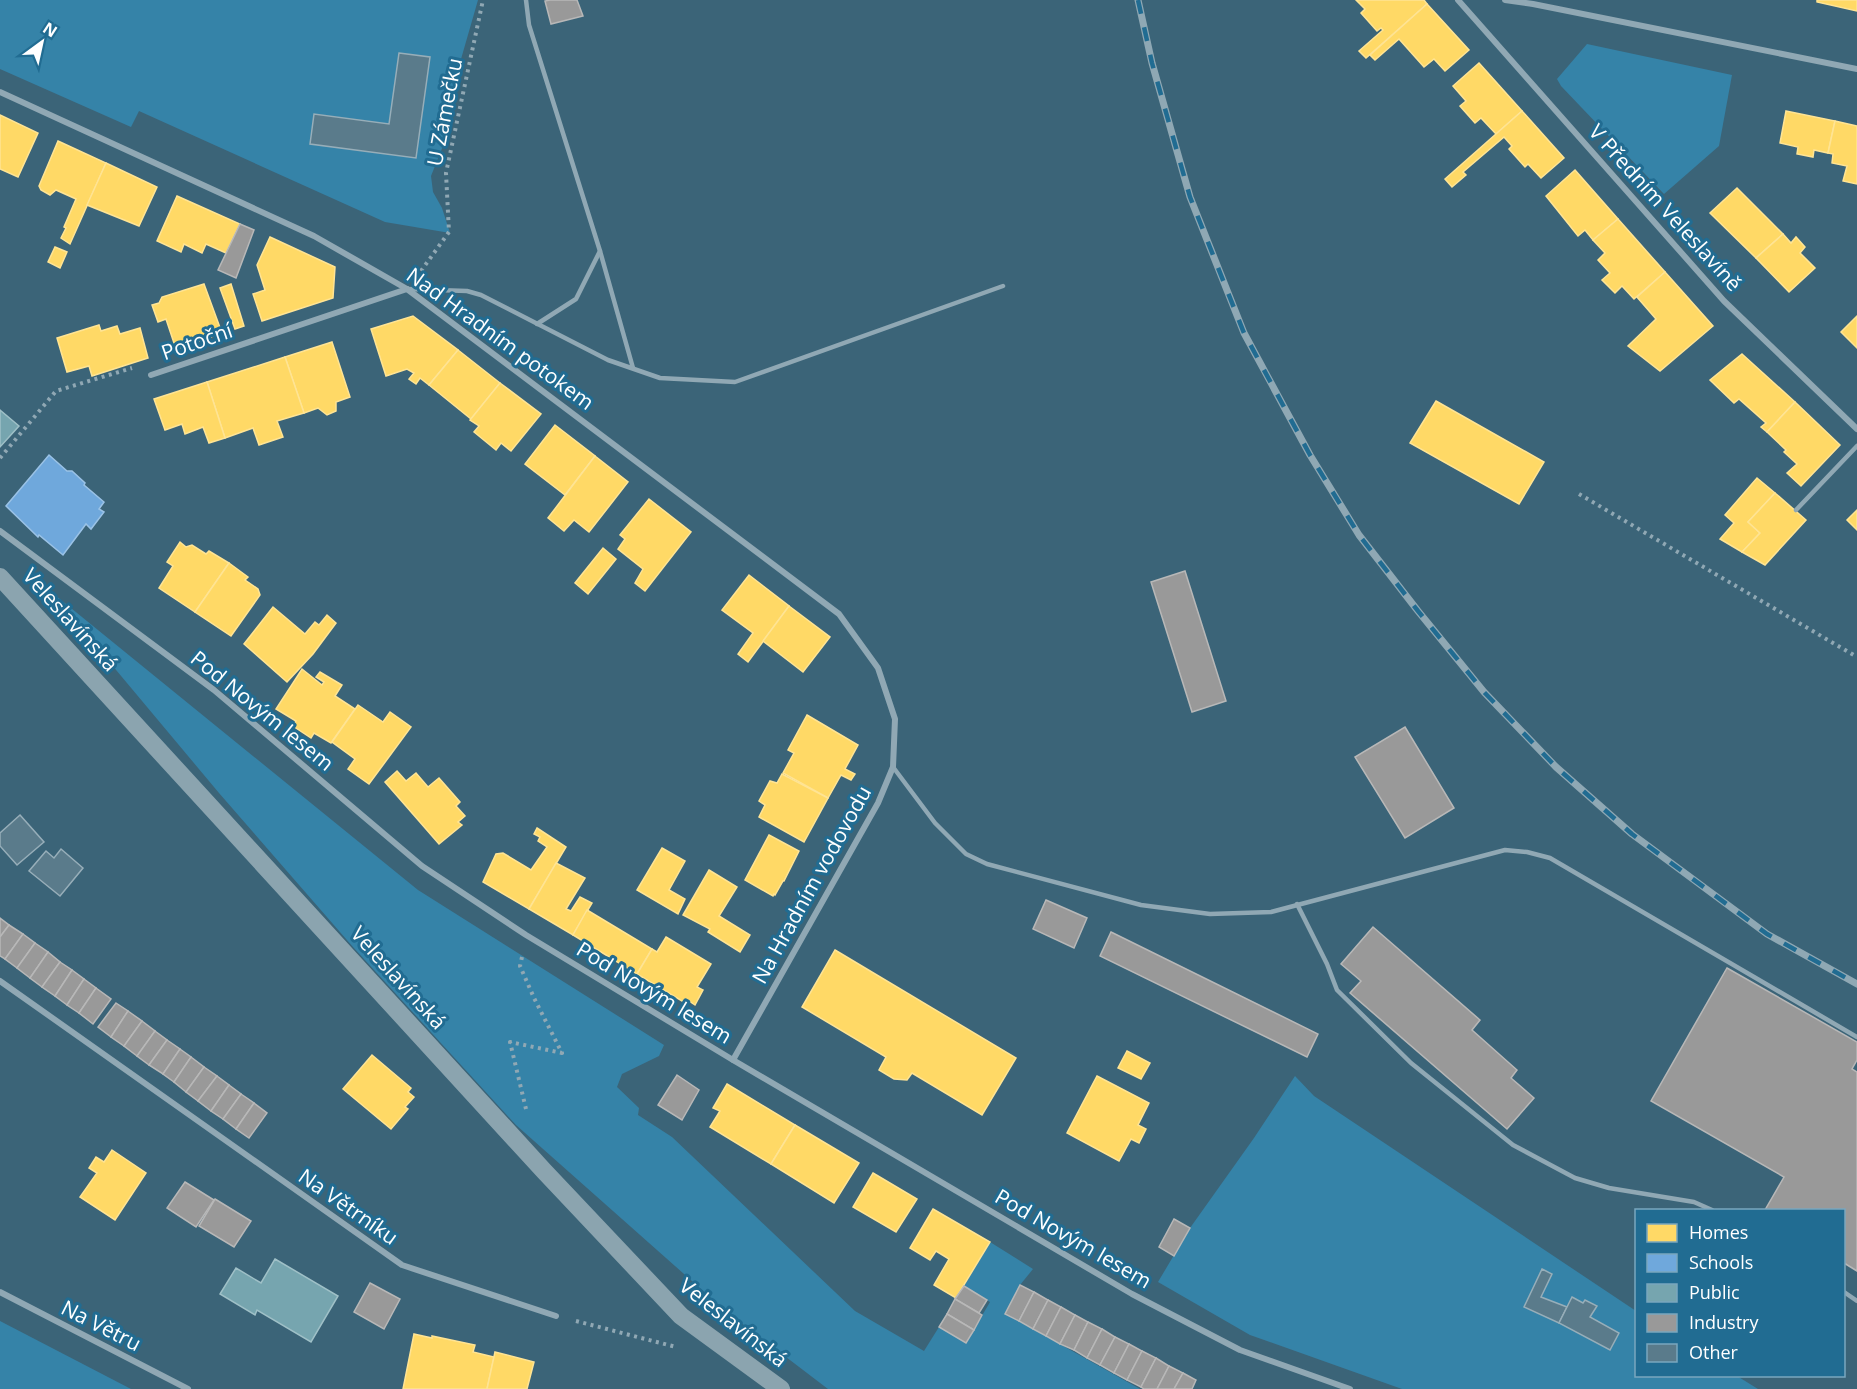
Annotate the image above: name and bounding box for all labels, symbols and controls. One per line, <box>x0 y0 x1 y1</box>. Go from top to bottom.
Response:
north arrow <box>12 12 72 72</box>
text: N <box>39 17 62 42</box>
street label: U Zámečku <box>420 55 468 168</box>
street label: V Předním Veleslavíně <box>1583 118 1748 297</box>
street label: Nad Hradním potokem <box>401 261 600 416</box>
street label: Potoční <box>157 316 237 366</box>
street label: Veleslavínská <box>17 562 125 677</box>
street label: Pod Novým lesem <box>185 644 340 777</box>
street label: Na Hradním vodovodu <box>745 781 877 988</box>
street label: Veleslavínská <box>345 920 453 1035</box>
street label: Pod Novým lesem <box>572 935 737 1050</box>
street label: Na Větrníku <box>293 1162 404 1251</box>
street label: Pod Novým lesem <box>990 1182 1157 1294</box>
legend <box>1635 1209 1845 1377</box>
text: Homes <box>1689 1220 1748 1244</box>
text: Schools <box>1689 1250 1753 1274</box>
street label: Veleslavínská <box>674 1271 793 1373</box>
text: Public <box>1689 1280 1740 1304</box>
street label: Na Větru <box>57 1293 146 1357</box>
text: Industry <box>1689 1310 1759 1334</box>
text: Other <box>1689 1340 1739 1364</box>

